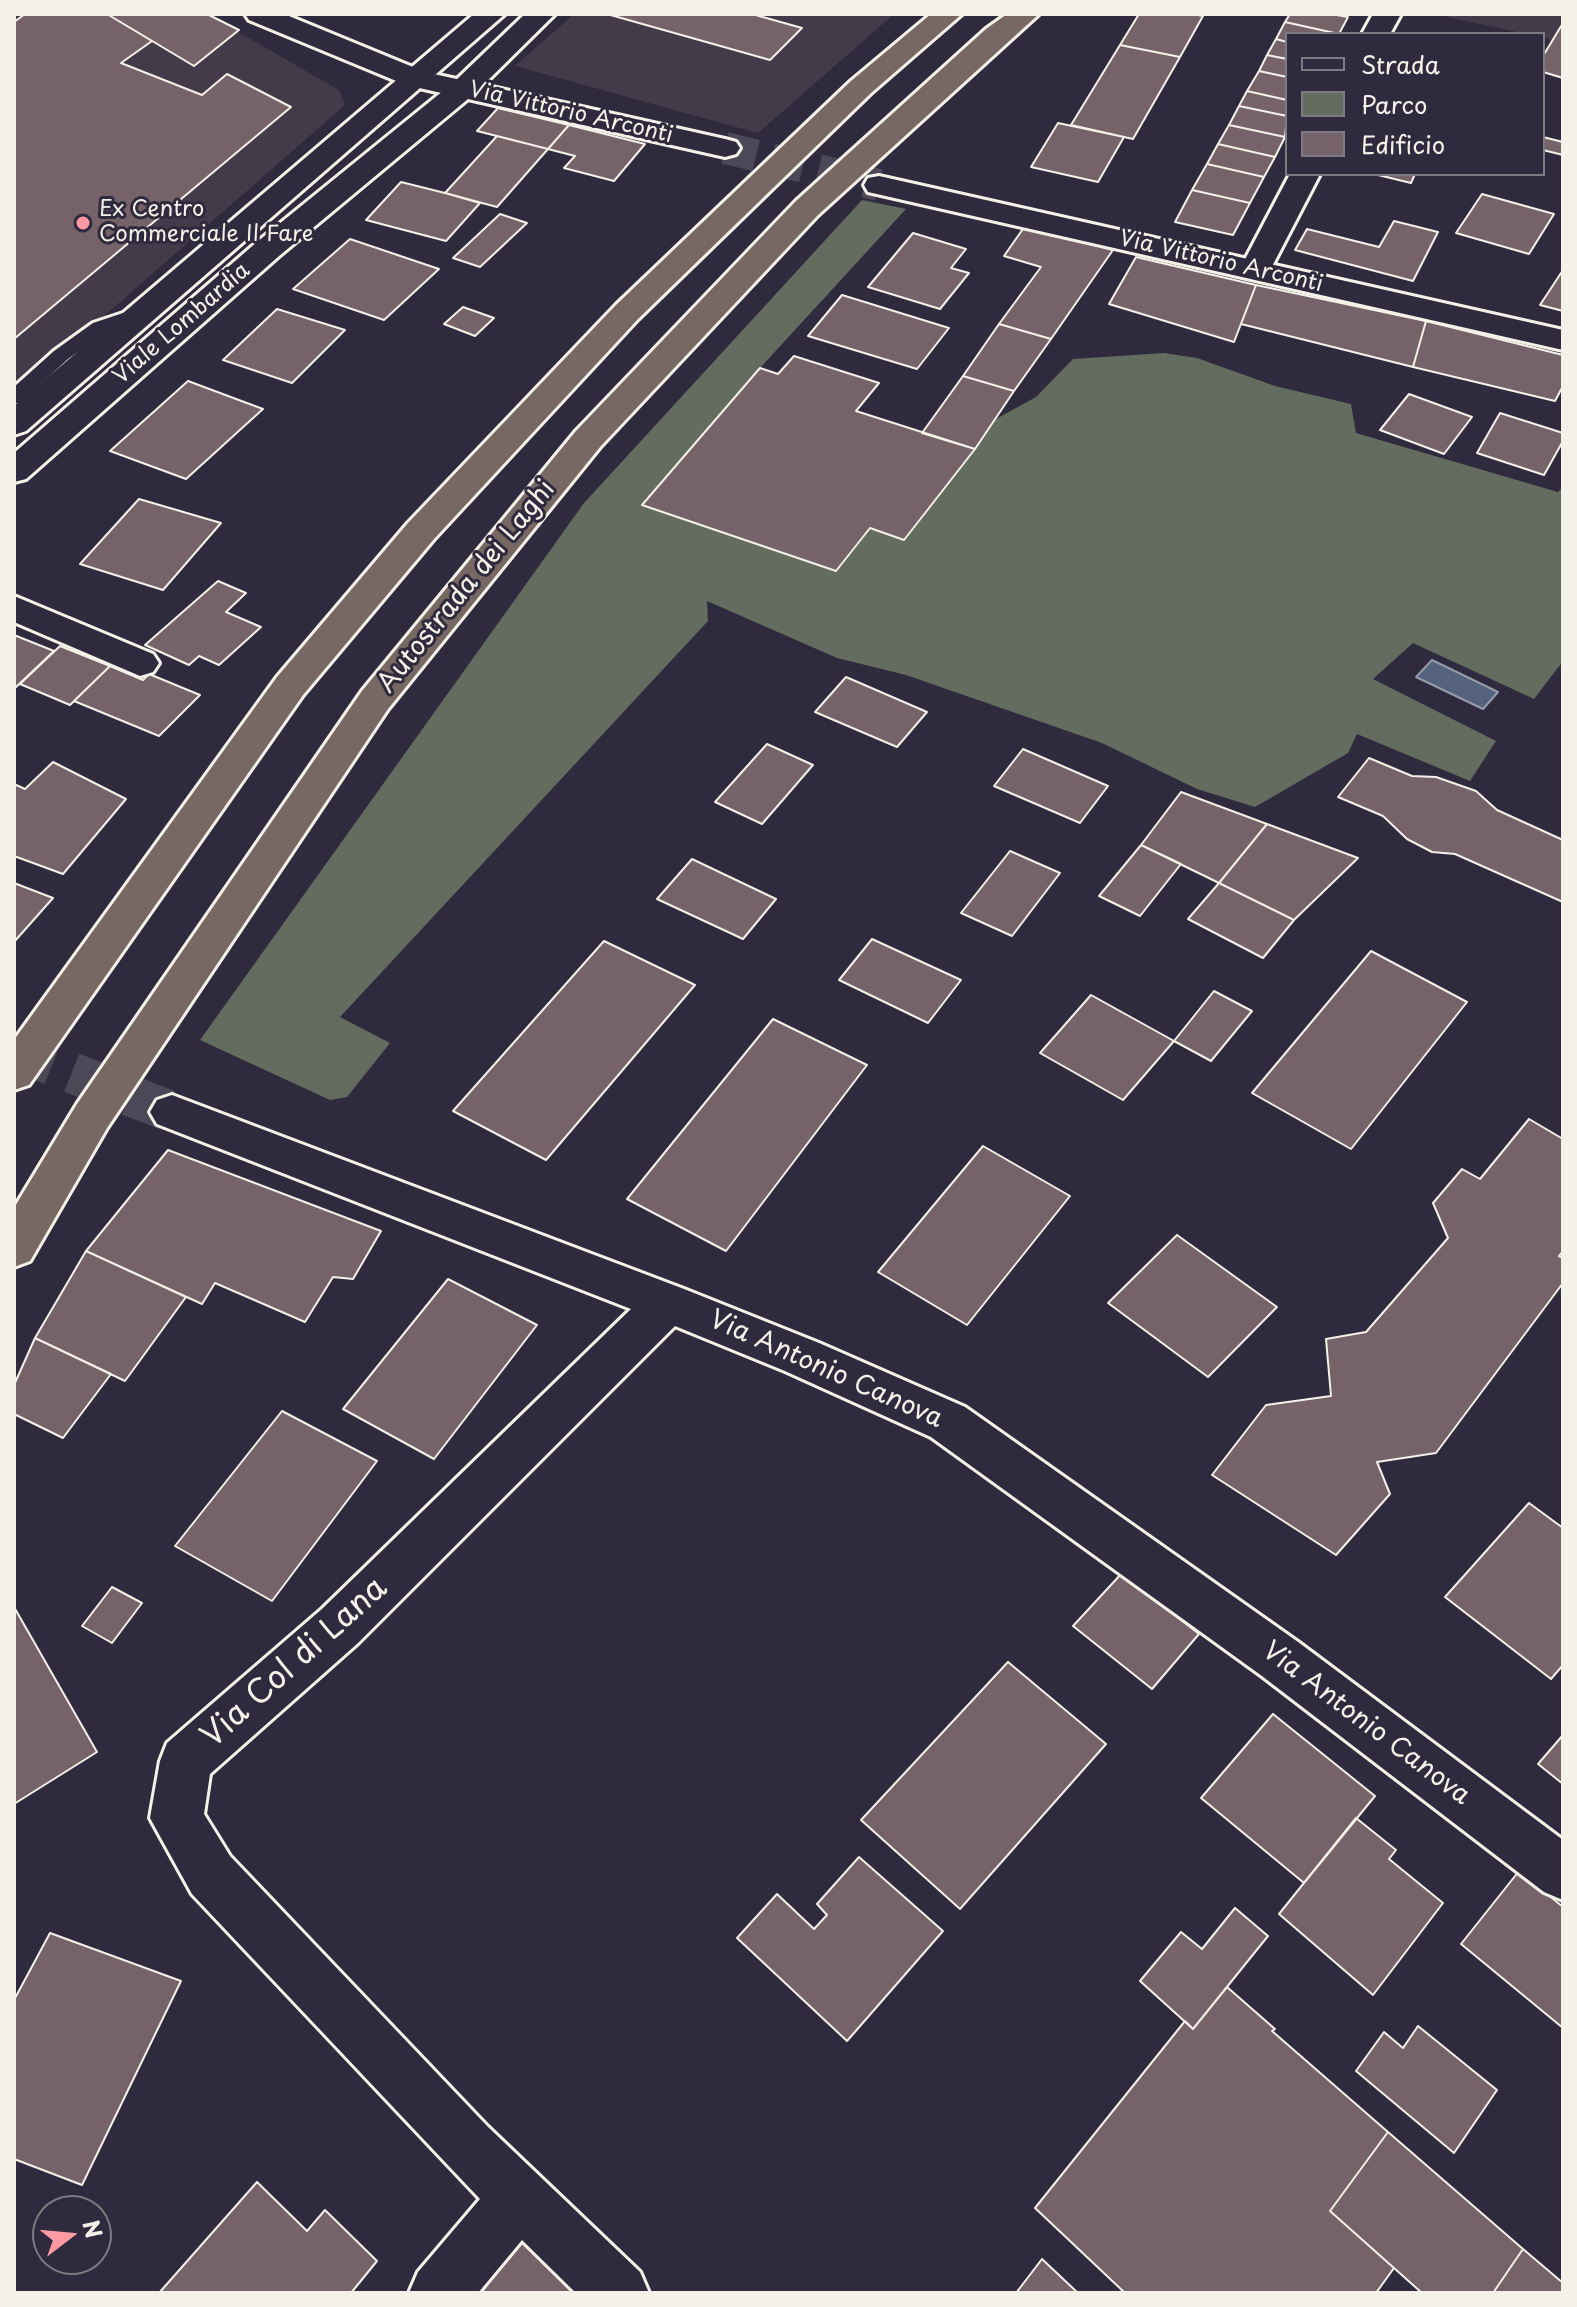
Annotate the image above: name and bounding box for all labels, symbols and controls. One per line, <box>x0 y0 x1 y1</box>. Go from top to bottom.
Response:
legend <box>1285 32 1545 176</box>
text: Strada <box>1361 46 1440 82</box>
street label: Via Vittorio Arconti <box>467 77 675 149</box>
text: Parco <box>1361 86 1427 122</box>
text: Edificio <box>1361 126 1445 162</box>
place label: Ex Centro Commerciale Il Fare <box>99 197 313 248</box>
marker: Ex Centro Commerciale Il Fare <box>74 214 92 232</box>
street label: Via Vittorio Arconti <box>1117 226 1325 298</box>
street label: Viale Lombardia <box>108 258 256 390</box>
street label: Autostrada dei Laghi <box>372 474 562 700</box>
street label: Via Antonio Canova <box>705 1305 947 1435</box>
street label: Via Col di Lana <box>194 1570 396 1756</box>
street label: Via Antonio Canova <box>1256 1636 1476 1812</box>
north arrow <box>32 2195 112 2275</box>
text: N <box>75 2216 112 2242</box>

